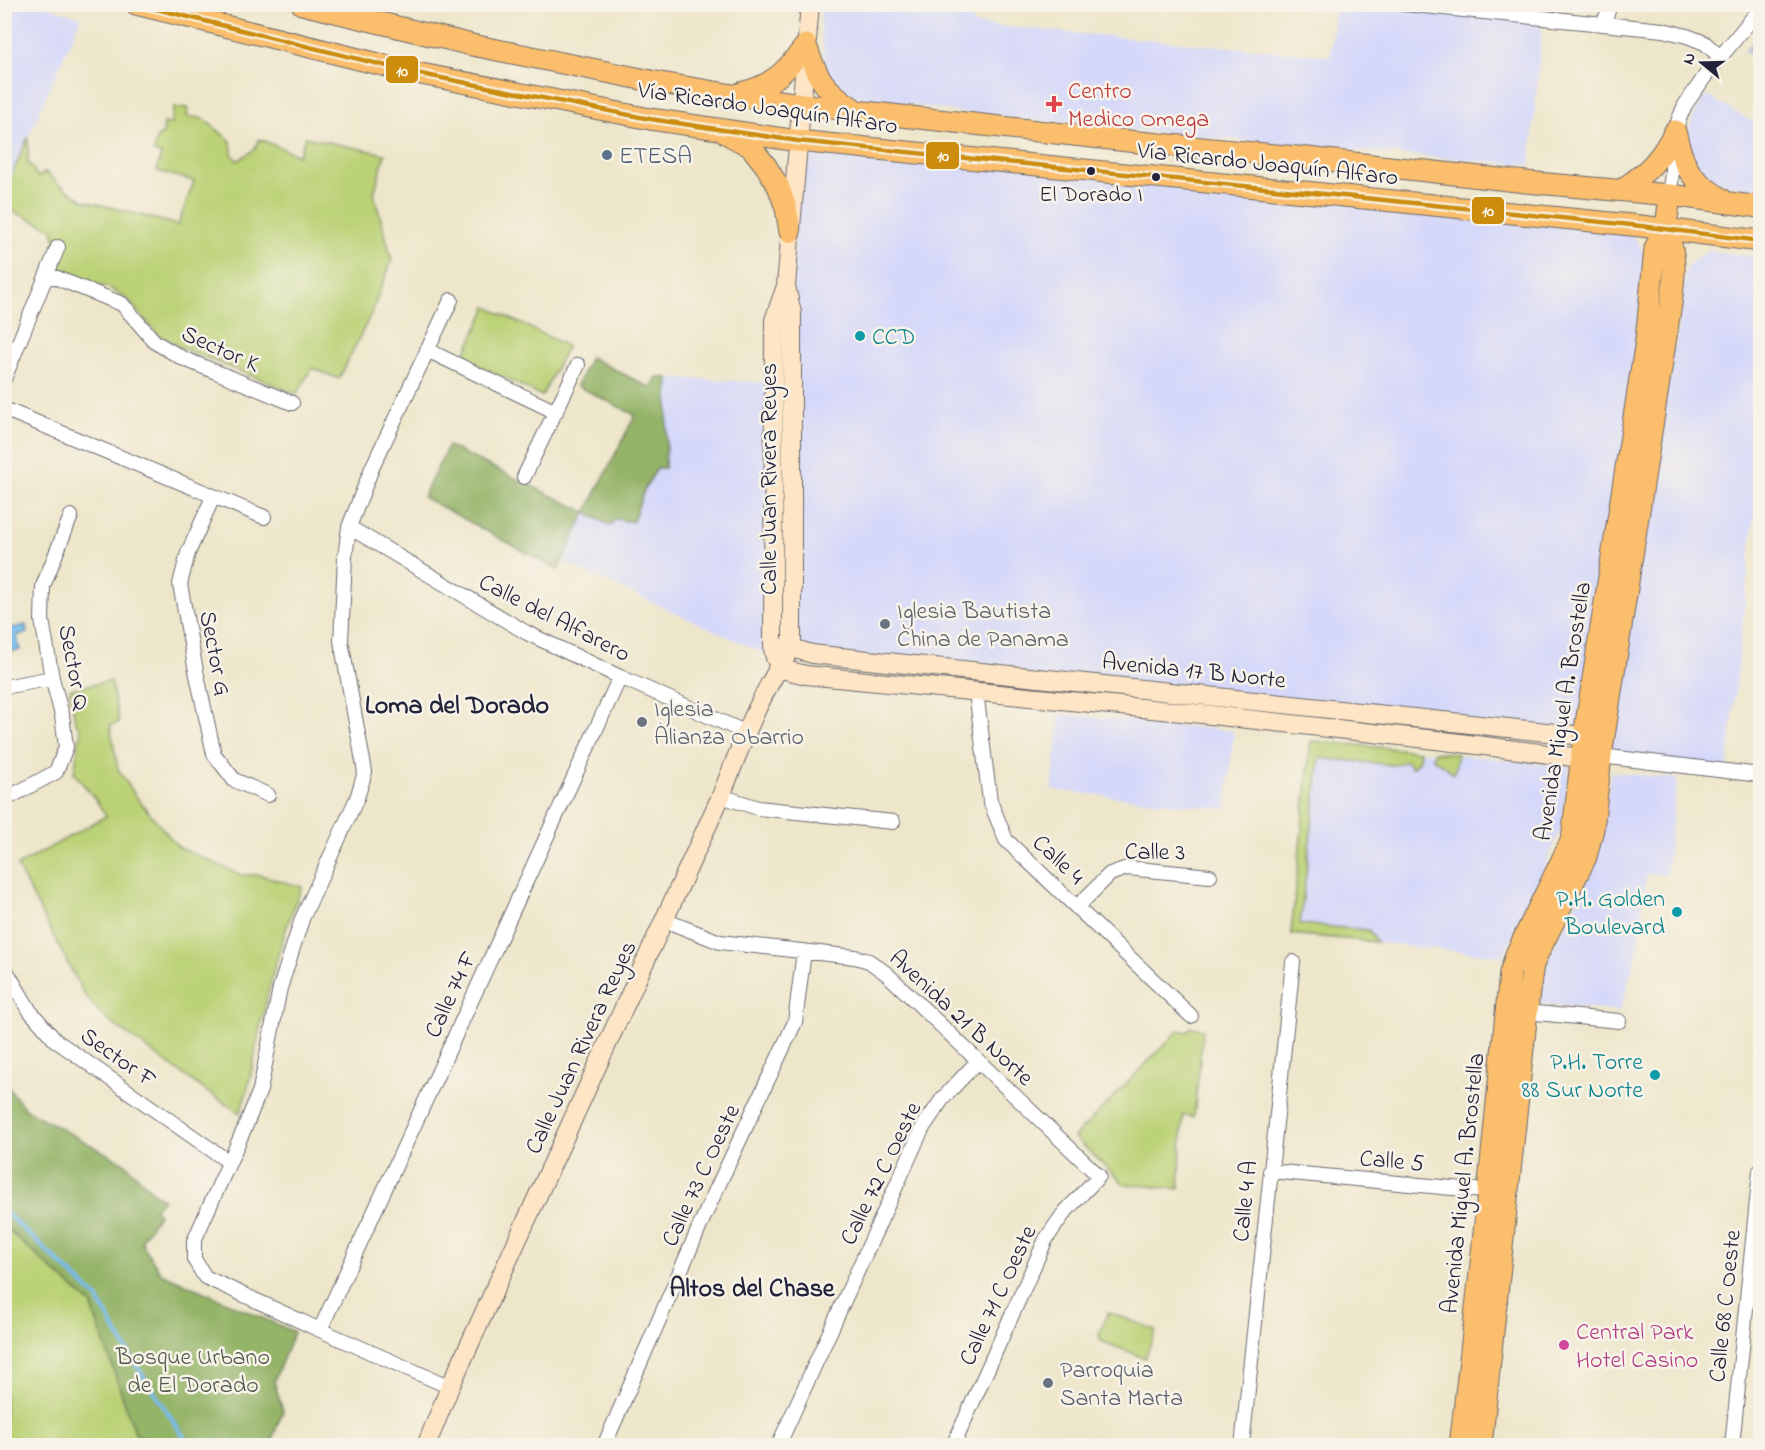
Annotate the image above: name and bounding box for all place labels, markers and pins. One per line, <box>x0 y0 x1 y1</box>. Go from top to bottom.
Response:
place label: Centro Medico Omega <box>1068 75 1209 138</box>
marker: Centro Medico Omega <box>1045 95 1063 113</box>
place label: ETESA <box>619 140 692 175</box>
marker: ETESA <box>600 148 614 162</box>
marker: El Dorado I <box>1085 165 1097 177</box>
unlabelled marker <box>1150 171 1162 183</box>
place label: El Dorado I <box>1039 180 1143 212</box>
place label: CCD <box>872 321 915 356</box>
marker: CCD <box>853 329 867 343</box>
place label: Iglesia Bautista China de Panama <box>897 595 1069 658</box>
marker: Iglesia Bautista China de Panama <box>878 617 892 631</box>
place label: Iglesia Alianza Obarrio <box>654 693 804 756</box>
marker: Iglesia Alianza Obarrio <box>635 715 649 729</box>
place label: P.H. Golden Boulevard <box>1556 883 1666 946</box>
marker: P.H. Golden Boulevard <box>1670 905 1684 919</box>
place label: P.H. Torre 88 Sur Norte <box>1522 1046 1643 1109</box>
marker: P.H. Torre 88 Sur Norte <box>1648 1068 1662 1082</box>
place label: Central Park Hotel Casino <box>1576 1316 1698 1379</box>
marker: Central Park Hotel Casino <box>1557 1338 1571 1352</box>
place label: Parroquia Santa Marta <box>1060 1354 1183 1417</box>
marker: Parroquia Santa Marta <box>1041 1376 1055 1390</box>

